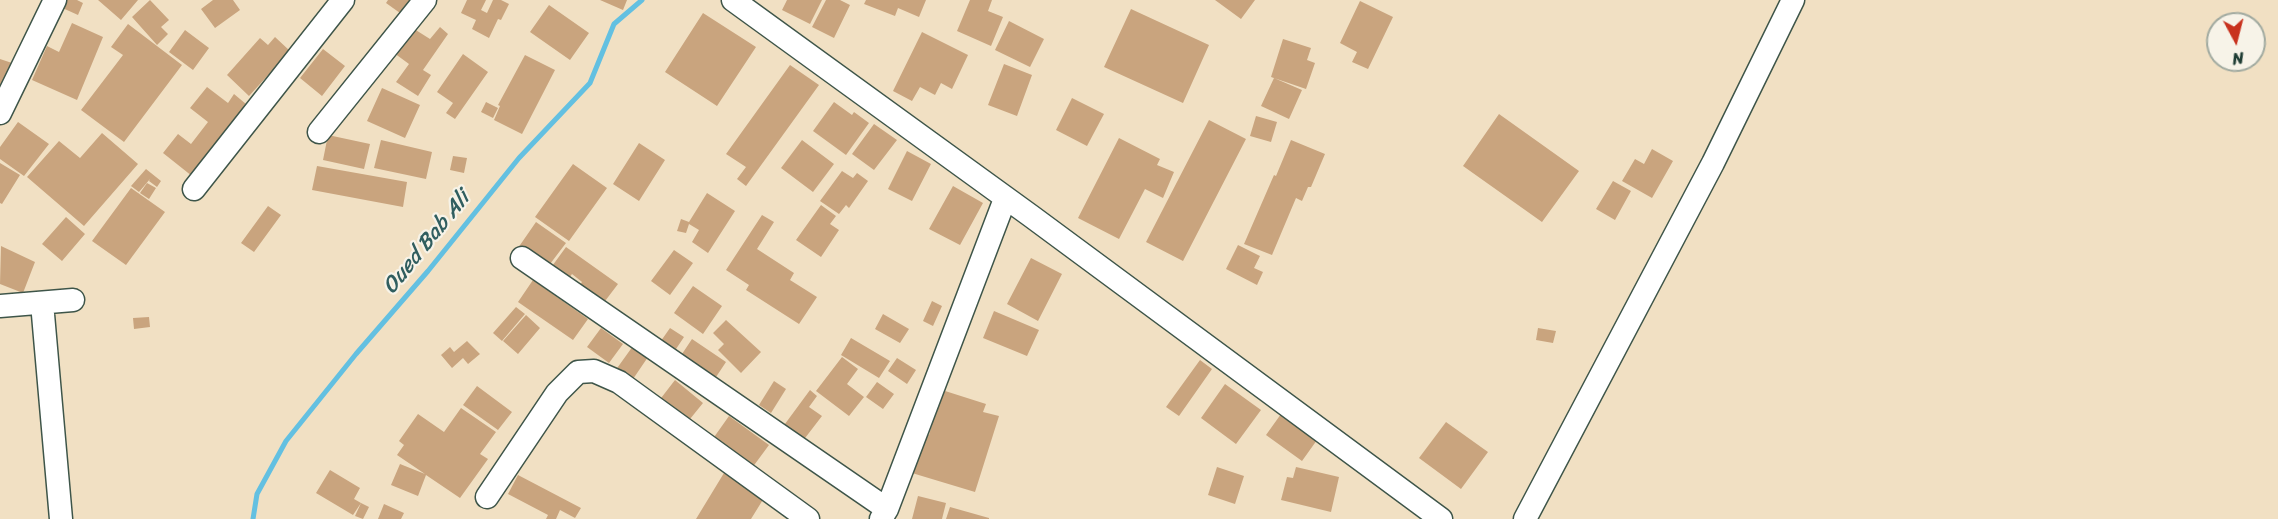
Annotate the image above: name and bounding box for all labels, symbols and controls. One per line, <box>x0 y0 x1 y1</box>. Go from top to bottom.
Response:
north arrow <box>2206 12 2266 72</box>
text: N <box>2231 43 2245 73</box>
water label: Oued Bab Ali <box>378 186 476 300</box>

